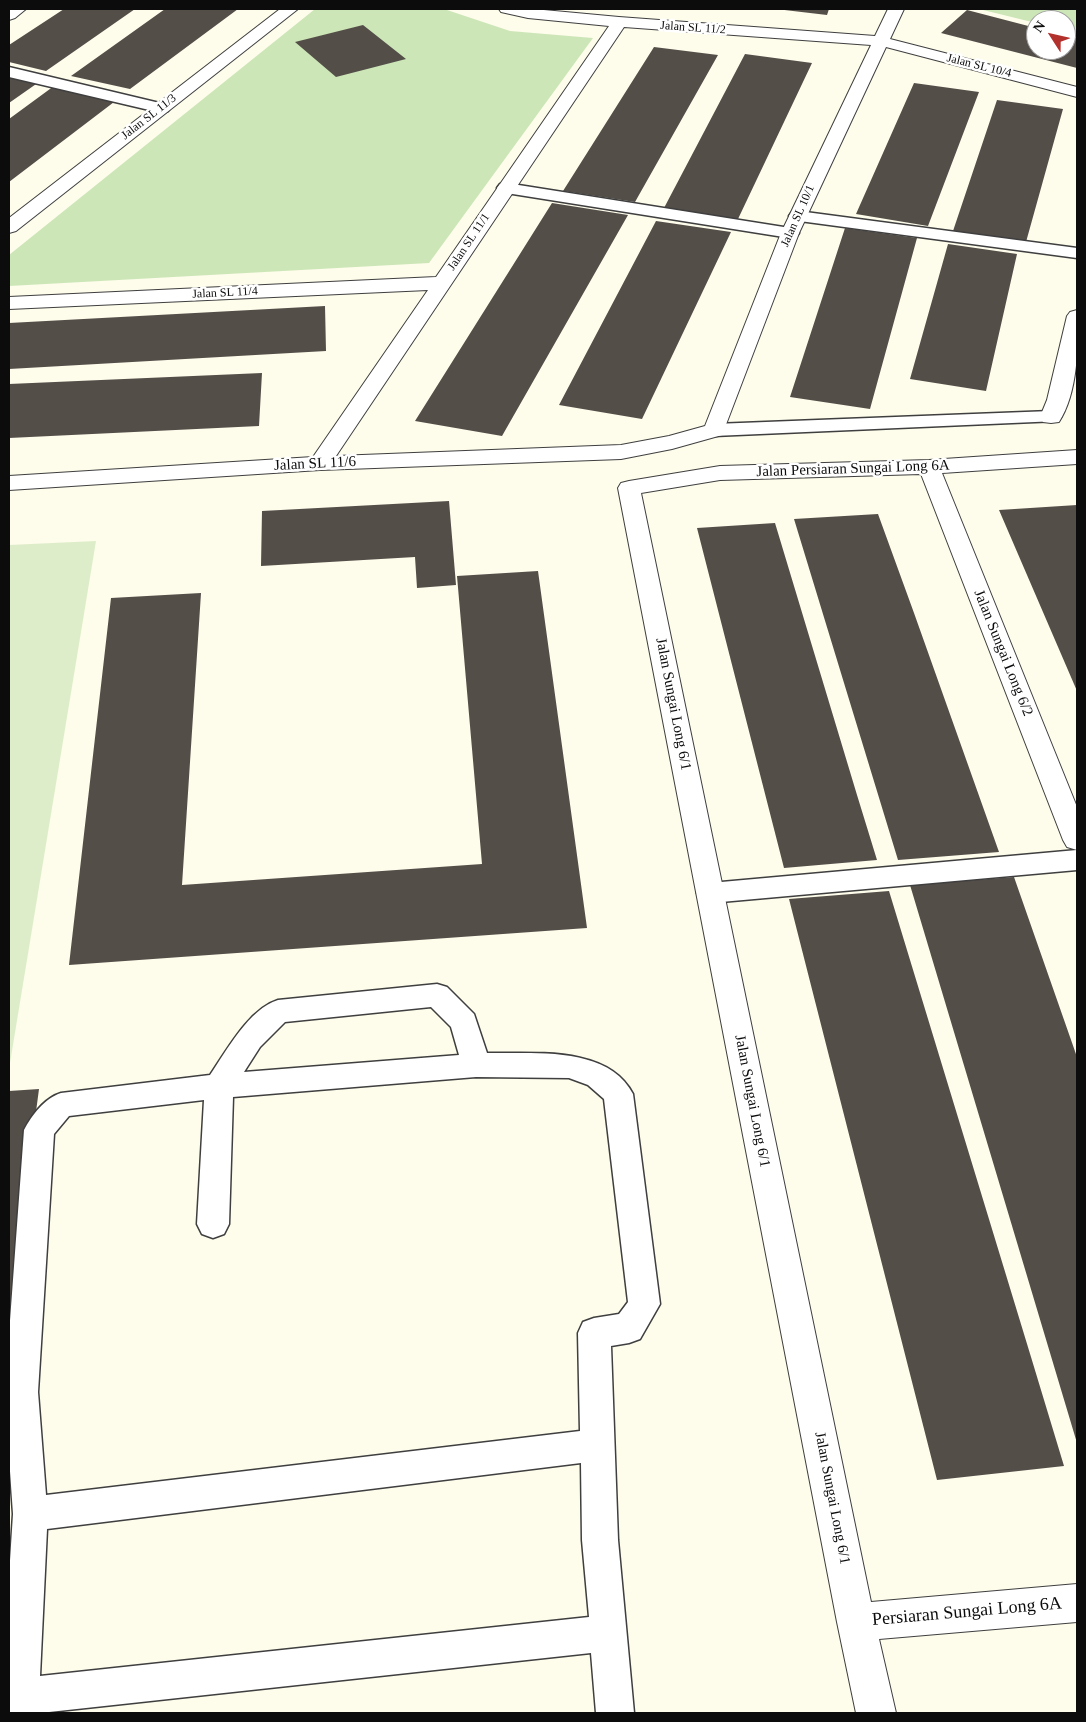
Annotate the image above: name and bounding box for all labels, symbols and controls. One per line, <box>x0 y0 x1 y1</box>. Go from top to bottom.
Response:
north arrow <box>1026 10 1076 60</box>
text: N <box>1030 18 1048 35</box>
street label: Jalan SL 11/2 <box>660 19 726 37</box>
street label: Jalan SL 10/4 <box>945 51 1013 81</box>
street label: Jalan SL 11/3 <box>119 91 179 143</box>
street label: Jalan SL 10/1 <box>778 183 818 249</box>
street label: Jalan SL 11/1 <box>445 211 493 273</box>
street label: Jalan SL 11/4 <box>192 284 258 302</box>
street label: Jalan SL 11/6 <box>274 453 356 475</box>
street label: Jalan Persiaran Sungai Long 6A <box>756 457 950 481</box>
street label: Jalan Sungai Long 6/2 <box>969 587 1037 719</box>
street label: Jalan Sungai Long 6/1 <box>651 636 695 772</box>
street label: Jalan Sungai Long 6/1 <box>730 1033 774 1169</box>
street label: Jalan Sungai Long 6/1 <box>810 1430 854 1566</box>
street label: Persiaran Sungai Long 6A <box>871 1593 1063 1631</box>

